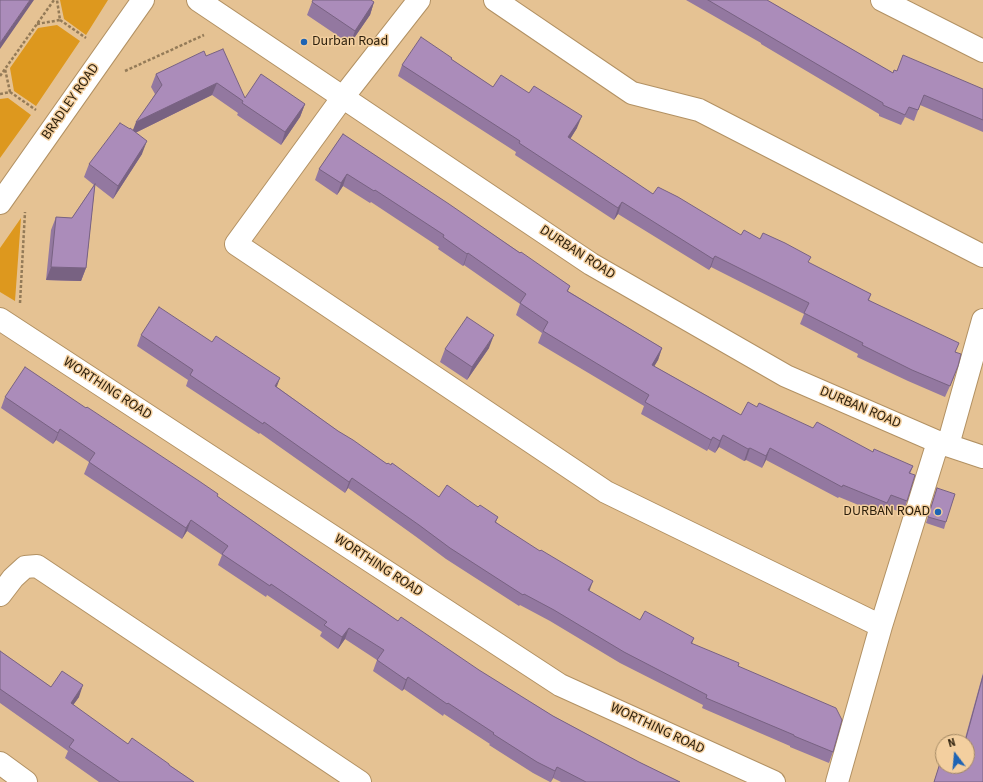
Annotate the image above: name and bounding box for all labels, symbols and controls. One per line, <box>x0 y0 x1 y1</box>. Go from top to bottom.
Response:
place label: Durban Road <box>312 34 388 50</box>
marker: Durban Road <box>299 37 309 47</box>
street label: BRADLEY ROAD <box>38 61 104 143</box>
street label: DURBAN ROAD <box>536 222 618 284</box>
street label: WORTHING ROAD <box>60 354 154 424</box>
street label: DURBAN ROAD <box>817 383 903 433</box>
place label: DURBAN ROAD <box>843 504 930 520</box>
marker: DURBAN ROAD <box>933 507 943 517</box>
street label: WORTHING ROAD <box>331 531 425 601</box>
street label: WORTHING ROAD <box>607 700 707 758</box>
north arrow <box>935 734 975 774</box>
text: N <box>946 735 957 751</box>

